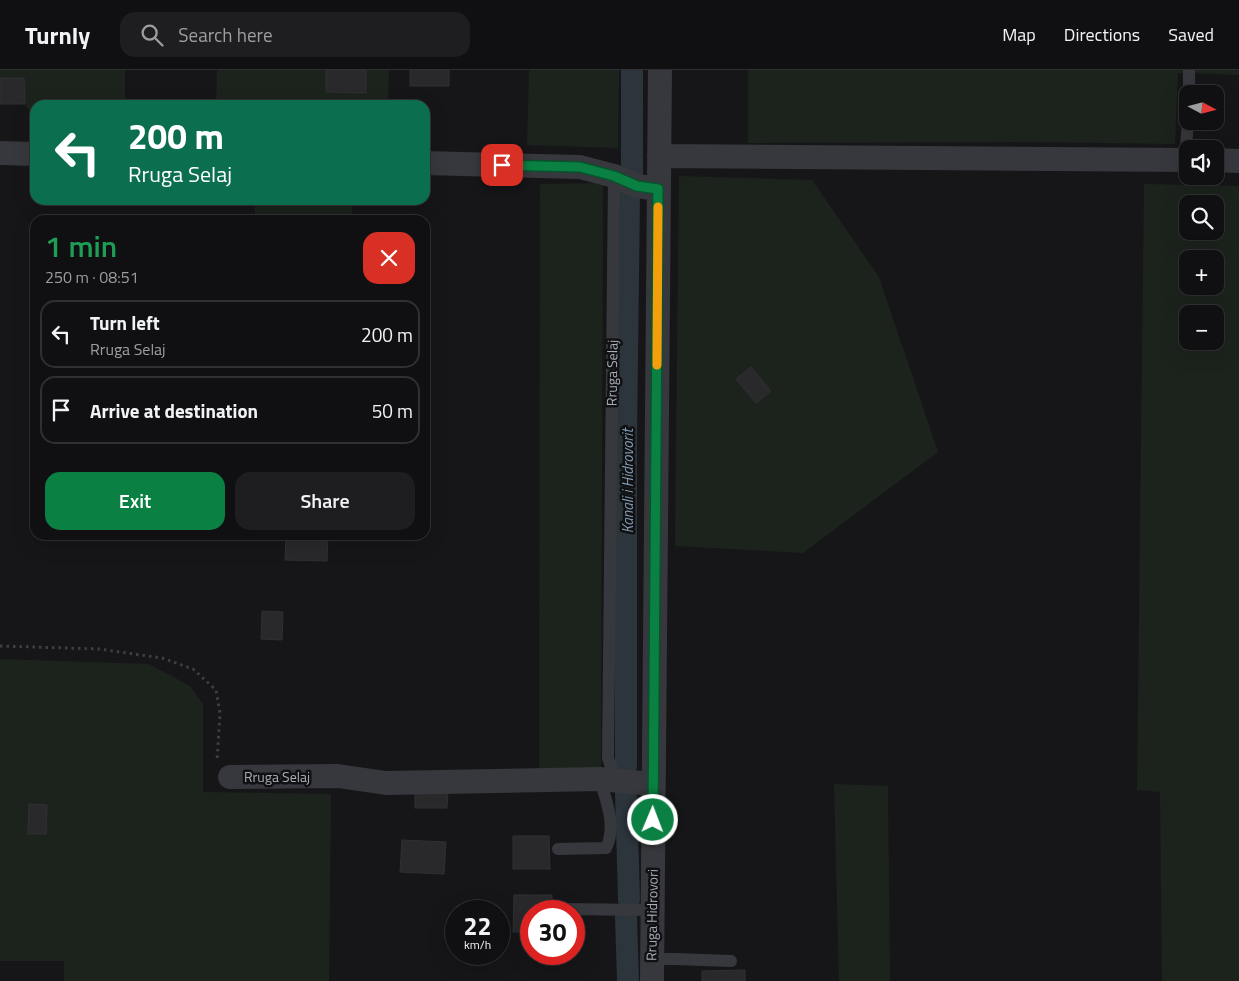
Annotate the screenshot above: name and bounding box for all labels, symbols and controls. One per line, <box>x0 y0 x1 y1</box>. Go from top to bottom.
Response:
search box <box>120 12 470 57</box>
text: Turnly <box>25 17 90 53</box>
text: Search here <box>178 20 273 49</box>
icon: search <box>138 21 166 49</box>
text: Map <box>1002 21 1036 48</box>
text: Directions <box>1064 21 1140 48</box>
text: Saved <box>1168 21 1214 48</box>
north arrow <box>1179 85 1224 130</box>
map controls <box>1179 85 1224 350</box>
text: 200 m <box>128 109 224 163</box>
icon: left <box>45 120 110 185</box>
button: sound <box>1179 140 1224 185</box>
pin <box>481 144 523 186</box>
icon: arrive <box>488 151 516 179</box>
text: Rruga Selaj <box>128 157 232 191</box>
button: search <box>1179 195 1224 240</box>
text: 1 min <box>45 223 117 269</box>
button: close <box>363 232 415 284</box>
button: + <box>1179 250 1224 295</box>
text: 250 m · 08:51 <box>45 265 139 289</box>
button: − <box>1179 305 1224 350</box>
text: Turn left <box>90 308 160 337</box>
icon: left <box>47 320 75 348</box>
text: 200 m <box>361 320 413 349</box>
text: Rruga Selaj <box>90 337 166 361</box>
street label: Rruga Selaj <box>600 340 623 406</box>
icon: arrive <box>47 396 75 424</box>
text: Arrive at destination <box>90 396 258 425</box>
text: 50 m <box>372 396 413 425</box>
water label: Kanali i Hidrovorit <box>616 427 639 533</box>
button: Exit <box>45 472 225 530</box>
button: Share <box>235 472 415 530</box>
street label: Rruga Selaj <box>244 766 310 787</box>
position arrow <box>626 793 678 845</box>
street label: Rruga Hidrovori <box>640 869 663 961</box>
speed limit sign: 30 <box>520 900 585 965</box>
text: 22 <box>463 907 492 945</box>
text: km/h <box>464 935 491 954</box>

